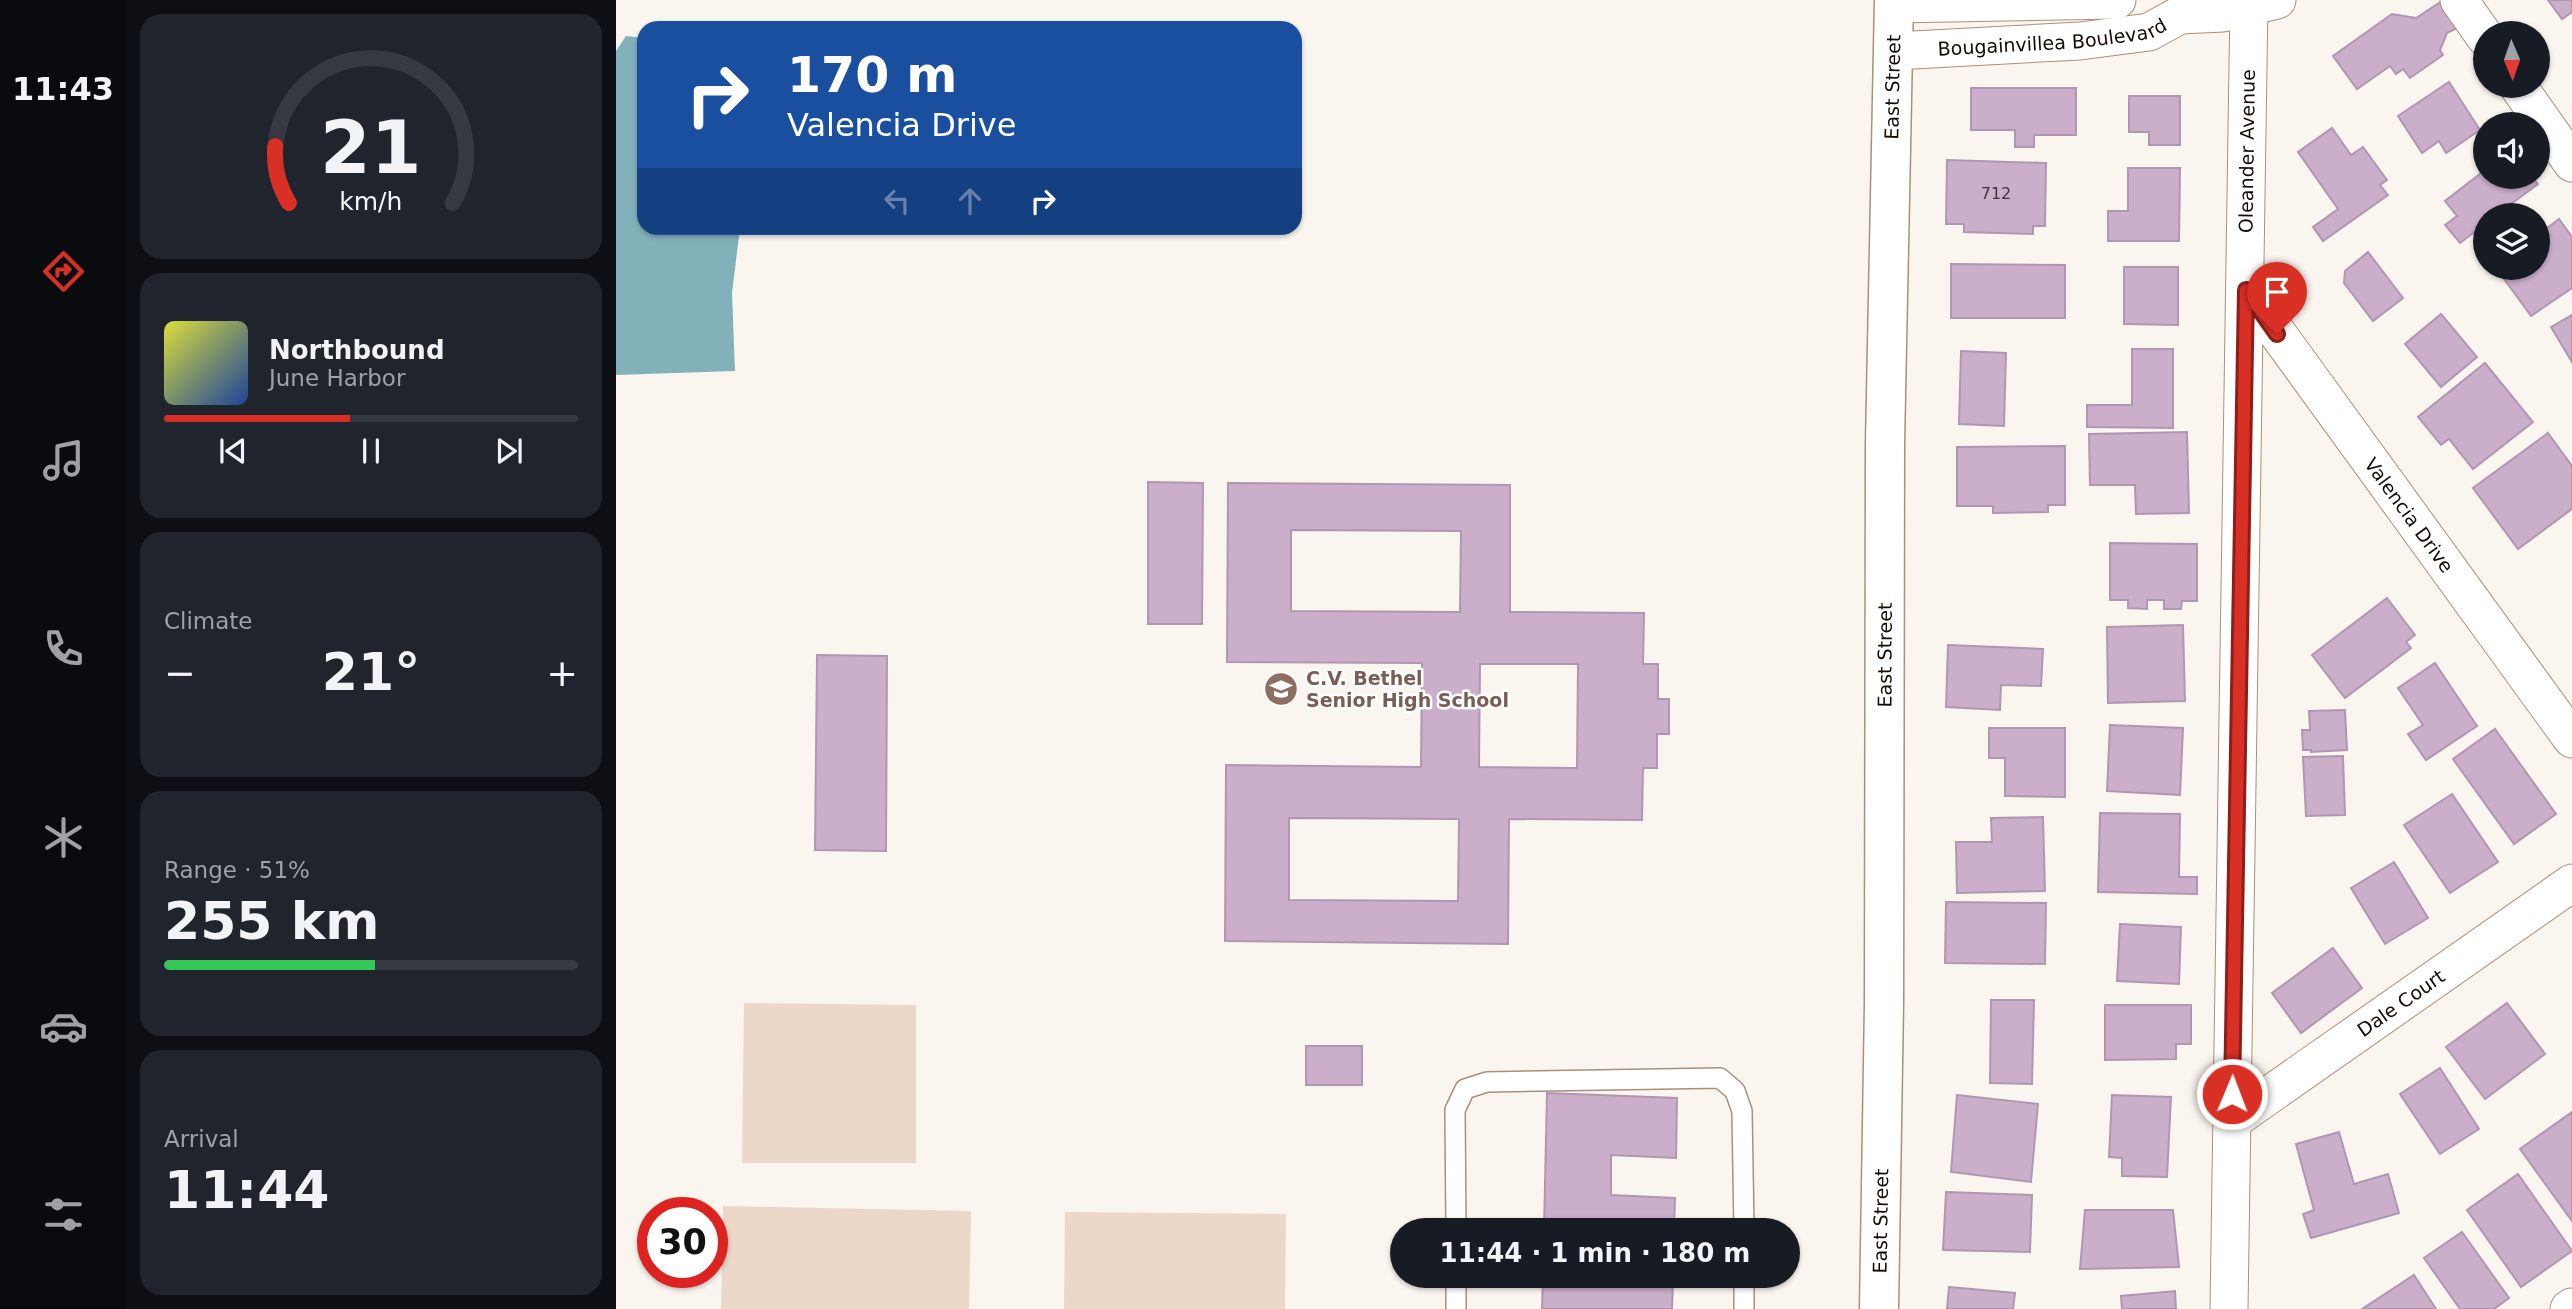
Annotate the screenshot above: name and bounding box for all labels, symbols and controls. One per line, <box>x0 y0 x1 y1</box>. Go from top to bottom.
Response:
street label: Bougainvillea Boulevard <box>1937 14 2170 60</box>
north arrow <box>2473 21 2550 98</box>
map controls <box>2473 21 2550 280</box>
street label: East Street <box>1880 34 1904 140</box>
text: 170 m <box>787 47 957 104</box>
icon: right <box>672 49 763 140</box>
street label: Oleander Avenue <box>2234 69 2259 233</box>
text: 11:43 <box>12 70 114 108</box>
text: 21 <box>320 105 422 190</box>
text: Valencia Drive <box>787 106 1016 144</box>
button: sound <box>2473 112 2550 189</box>
icon: left <box>878 182 916 220</box>
icon: ahead <box>951 182 989 220</box>
icon: right <box>1024 182 1062 220</box>
house number: 712 <box>1981 184 2011 203</box>
text: km/h <box>339 186 403 215</box>
button: layers <box>2473 203 2550 280</box>
icon: directions <box>39 247 88 296</box>
pin <box>2247 262 2307 334</box>
icon: arrive <box>2258 273 2296 311</box>
text: Northbound <box>269 335 445 365</box>
text: June Harbor <box>269 365 405 391</box>
icon: previous <box>214 432 252 470</box>
icon: pause <box>352 432 390 470</box>
icon: next <box>490 432 528 470</box>
icon: music <box>39 436 88 485</box>
street label: Valencia Drive <box>2360 453 2458 577</box>
street label: East Street <box>1874 603 1896 707</box>
text: Climate <box>164 608 253 634</box>
icon: phone <box>39 624 88 673</box>
text: 21° <box>322 642 420 702</box>
text: − <box>164 651 196 695</box>
text: + <box>546 651 578 695</box>
place label: C.V. Bethel Senior High School <box>1306 667 1509 711</box>
school or university icon: C.V. Bethel Senior High School <box>1262 670 1300 708</box>
icon: climate <box>39 813 88 862</box>
text: Range · 51% <box>164 857 310 883</box>
text: 255 km <box>164 891 379 951</box>
street label: Dale Court <box>2353 965 2449 1041</box>
icon: car <box>39 1002 88 1051</box>
position arrow <box>2195 1057 2269 1131</box>
text: Arrival <box>164 1126 239 1152</box>
text: 11:44 <box>164 1160 330 1220</box>
street label: East Street <box>1869 1168 1892 1274</box>
icon: filters <box>39 1190 88 1239</box>
speed limit sign: 30 <box>637 1197 728 1288</box>
text: 11:44 · 1 min · 180 m <box>1440 1238 1750 1268</box>

